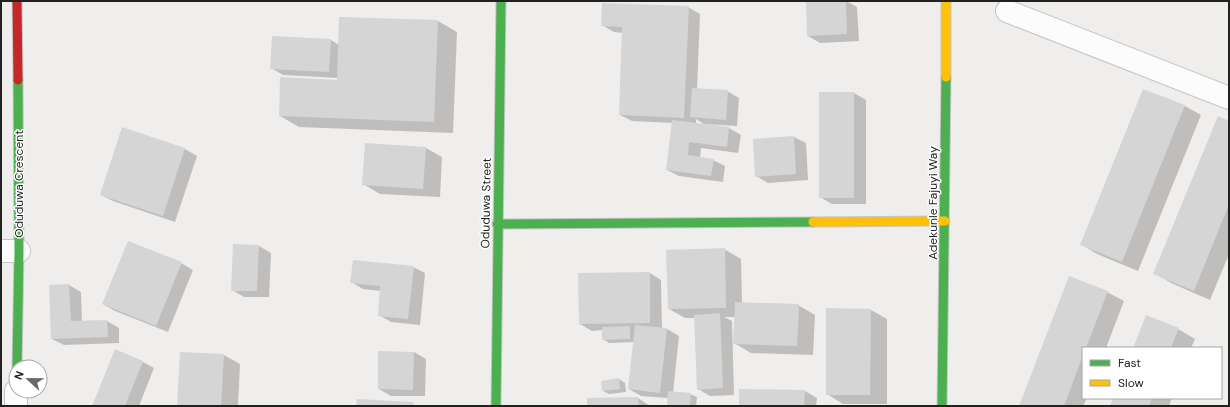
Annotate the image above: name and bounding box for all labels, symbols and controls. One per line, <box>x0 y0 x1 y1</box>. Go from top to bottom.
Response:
street label: Oduduwa Crescent <box>11 130 27 238</box>
street label: Adekunle Fajuyi Way <box>925 146 941 260</box>
street label: Oduduwa Street <box>477 157 495 249</box>
legend <box>1082 347 1222 399</box>
text: Fast <box>1118 355 1141 371</box>
north arrow <box>8 359 48 399</box>
text: N <box>11 369 27 382</box>
text: Slow <box>1118 375 1144 391</box>

